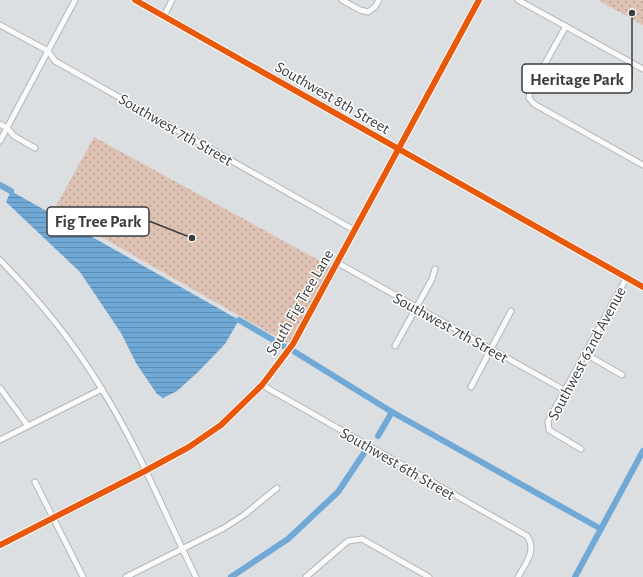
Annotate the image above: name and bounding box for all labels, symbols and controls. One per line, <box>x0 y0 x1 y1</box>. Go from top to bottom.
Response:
street label: Southwest 8th Street <box>273 59 392 137</box>
callout: Heritage Park <box>522 64 632 93</box>
text: Heritage Park <box>530 71 625 88</box>
street label: Southwest 7th Street <box>116 91 235 169</box>
callout: Fig Tree Park <box>47 207 149 236</box>
text: Fig Tree Park <box>55 213 142 230</box>
street label: South Fig Tree Lane <box>263 247 337 358</box>
street label: Southwest 62nd Avenue <box>545 284 629 423</box>
street label: Southwest 7th Street <box>390 290 511 366</box>
street label: Southwest 6th Street <box>338 425 457 503</box>

